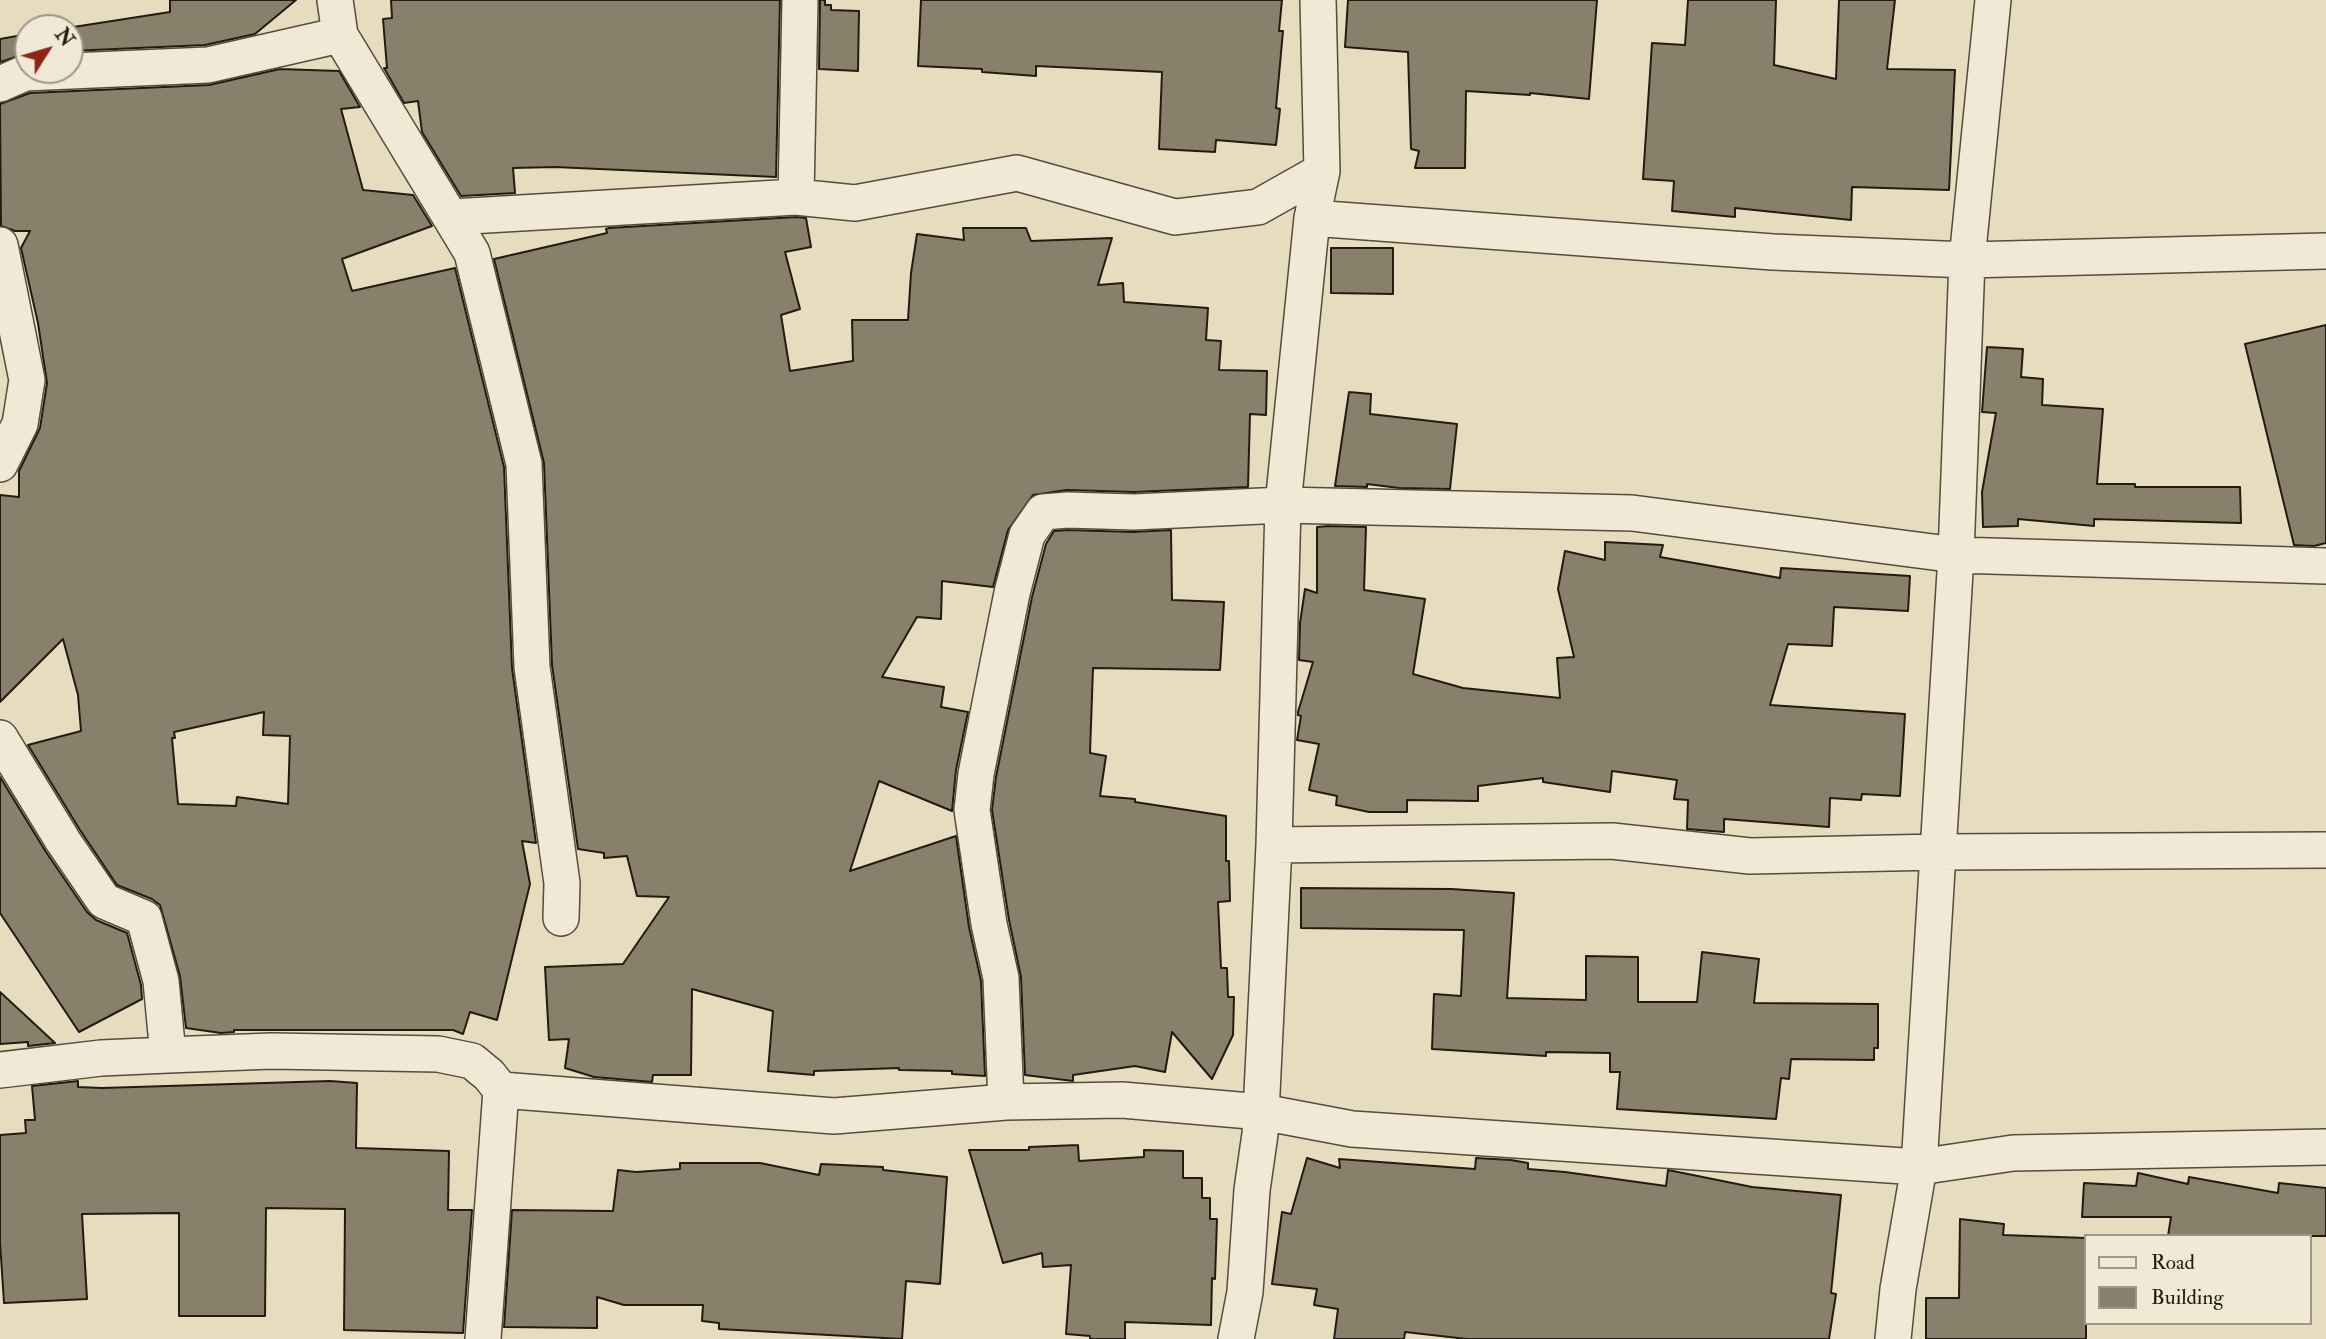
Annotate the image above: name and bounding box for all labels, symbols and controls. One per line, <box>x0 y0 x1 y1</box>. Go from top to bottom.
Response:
north arrow <box>14 14 84 84</box>
text: N <box>49 24 79 52</box>
legend <box>2084 1234 2312 1325</box>
text: Road <box>2151 1249 2195 1276</box>
text: Building <box>2151 1284 2224 1311</box>

